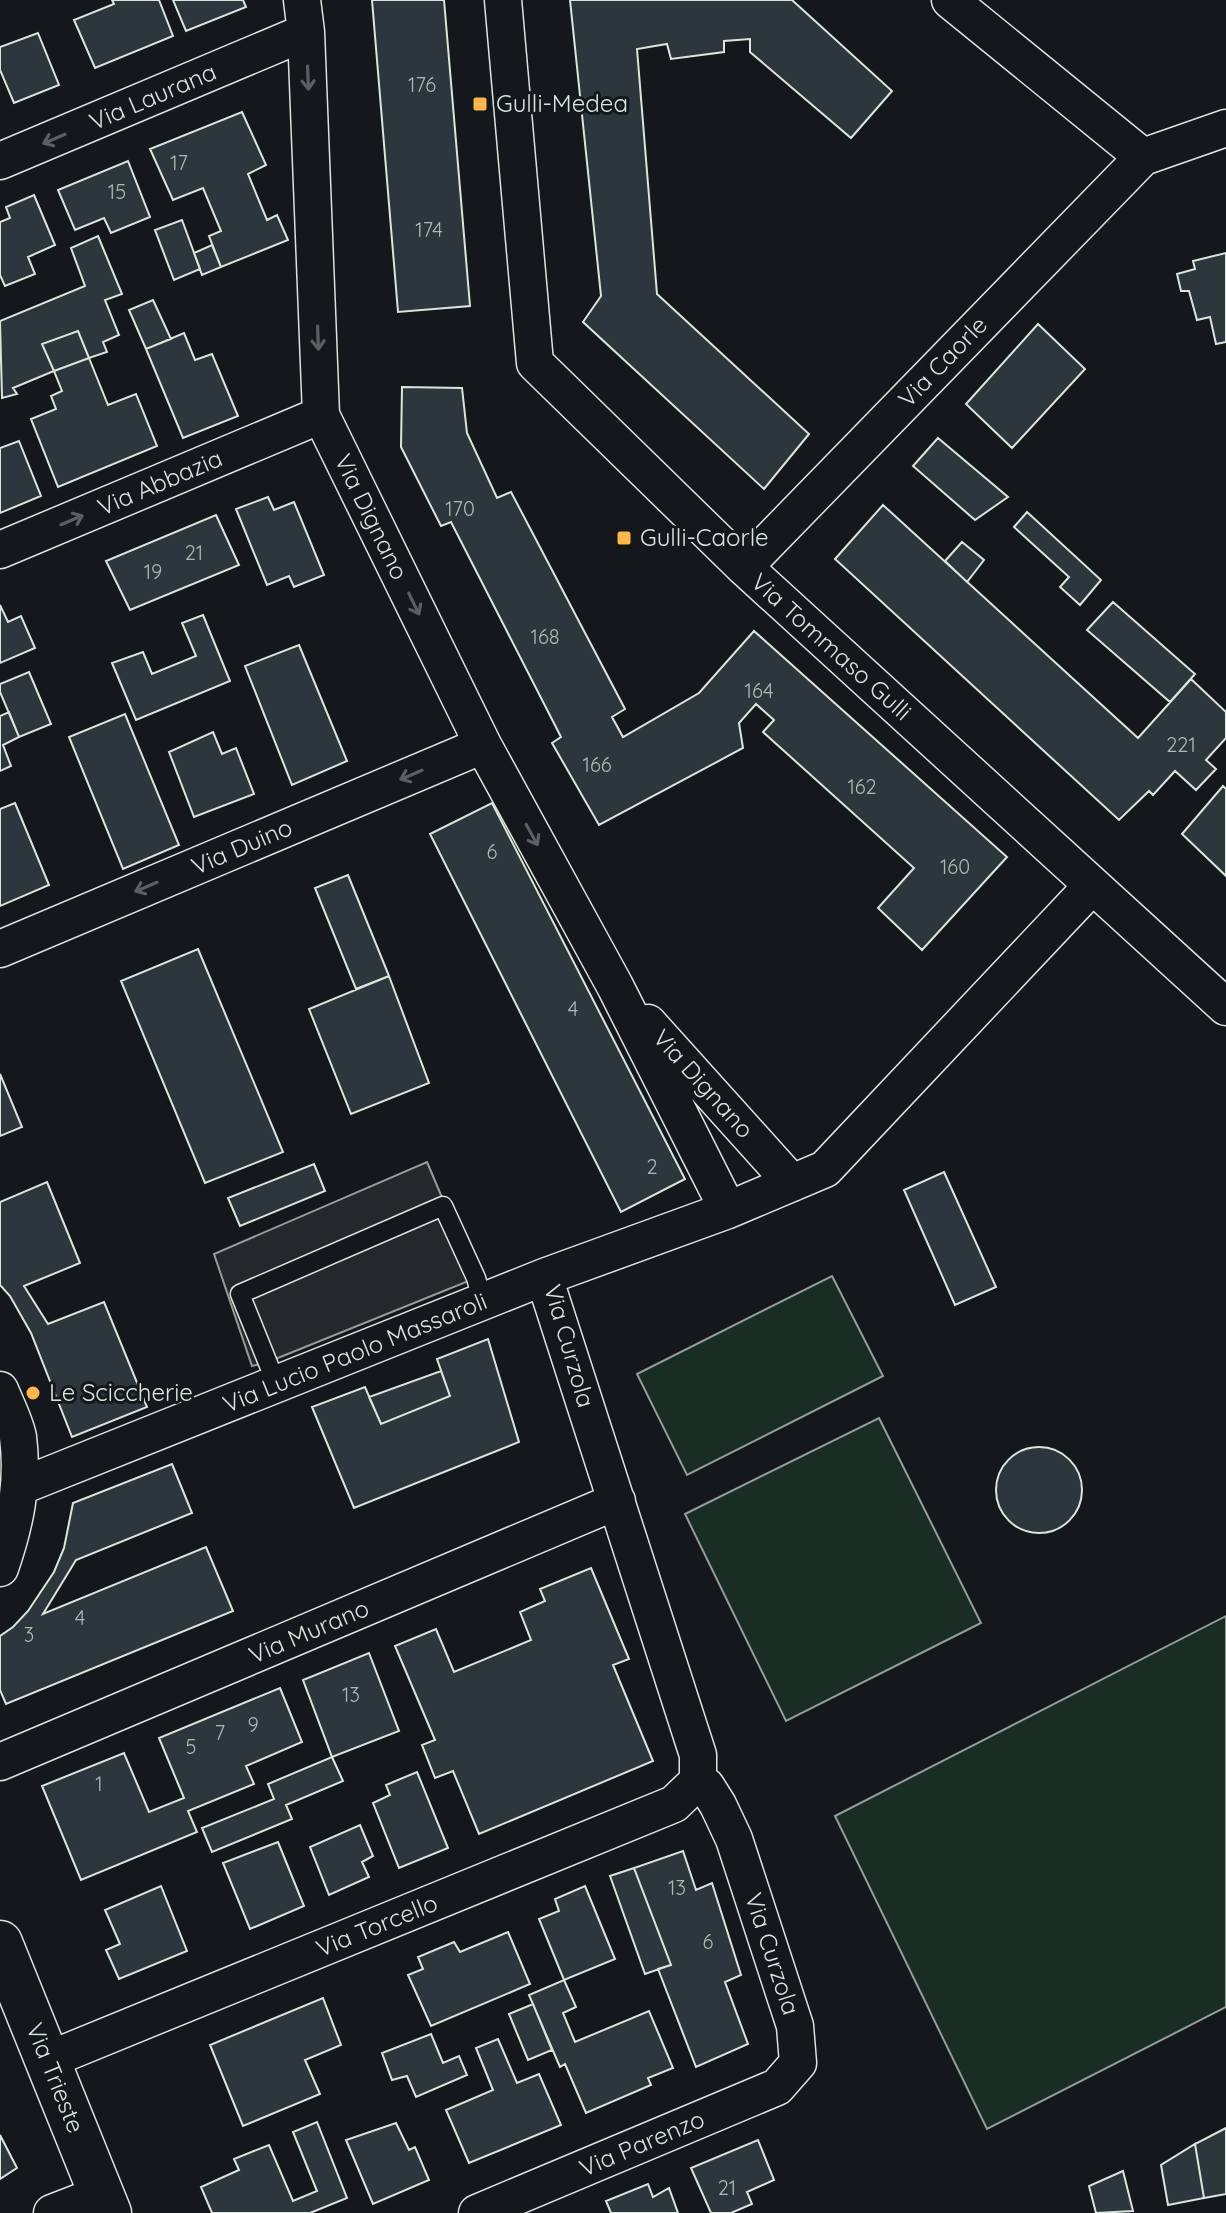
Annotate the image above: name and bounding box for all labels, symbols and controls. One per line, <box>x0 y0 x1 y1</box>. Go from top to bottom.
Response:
street label: Via Laurana <box>85 56 221 136</box>
one-way arrow <box>300 64 315 91</box>
house number: 176 <box>408 72 436 97</box>
place label: Gulli-Medea <box>496 88 628 118</box>
marker: Gulli-Medea <box>471 95 489 113</box>
one-way arrow <box>42 132 66 147</box>
house number: 17 <box>170 150 188 175</box>
house number: 15 <box>108 179 126 204</box>
house number: 174 <box>415 217 443 242</box>
street label: Via Caorle <box>892 310 993 413</box>
one-way arrow <box>310 324 325 351</box>
street label: Via Abbazia <box>93 442 226 522</box>
street label: Via Dignano <box>329 449 415 584</box>
house number: 170 <box>445 496 475 521</box>
one-way arrow <box>59 512 84 526</box>
place label: Gulli-Caorle <box>640 522 769 552</box>
marker: Gulli-Caorle <box>615 529 633 547</box>
house number: 21 <box>185 540 203 565</box>
house number: 19 <box>144 559 162 584</box>
street label: Via Tommaso Gulli <box>745 566 918 726</box>
one-way arrow <box>407 591 422 615</box>
house number: 168 <box>531 624 559 649</box>
house number: 164 <box>745 678 774 703</box>
house number: 221 <box>1166 732 1196 757</box>
house number: 166 <box>583 752 612 777</box>
one-way arrow <box>399 769 424 784</box>
house number: 162 <box>847 774 877 799</box>
street label: Via Duino <box>187 811 297 881</box>
one-way arrow <box>525 823 541 846</box>
house number: 6 <box>487 839 498 864</box>
house number: 160 <box>940 854 970 879</box>
one-way arrow <box>134 881 159 896</box>
house number: 4 <box>568 996 578 1021</box>
street label: Via Dignano <box>647 1023 761 1144</box>
house number: 2 <box>646 1154 658 1179</box>
street label: Via Curzola <box>538 1281 602 1411</box>
street label: Via Lucio Paolo Massaroli <box>218 1285 491 1419</box>
place label: Le Sciccherie <box>49 1377 193 1407</box>
marker: Le Sciccherie <box>24 1384 42 1402</box>
street label: Via Murano <box>244 1592 373 1670</box>
house number: 4 <box>75 1605 85 1630</box>
house number: 3 <box>24 1622 34 1647</box>
house number: 13 <box>342 1682 360 1707</box>
house number: 9 <box>247 1712 259 1737</box>
house number: 7 <box>215 1720 225 1745</box>
house number: 5 <box>186 1734 196 1759</box>
house number: 1 <box>95 1771 103 1796</box>
house number: 13 <box>668 1875 686 1900</box>
street label: Via Torcello <box>312 1887 442 1963</box>
street label: Via Curzola <box>739 1889 807 2019</box>
house number: 6 <box>703 1929 714 1954</box>
street label: Via Trieste <box>20 2018 92 2137</box>
street label: Via Parenzo <box>575 2103 709 2183</box>
house number: 21 <box>718 2175 736 2200</box>

